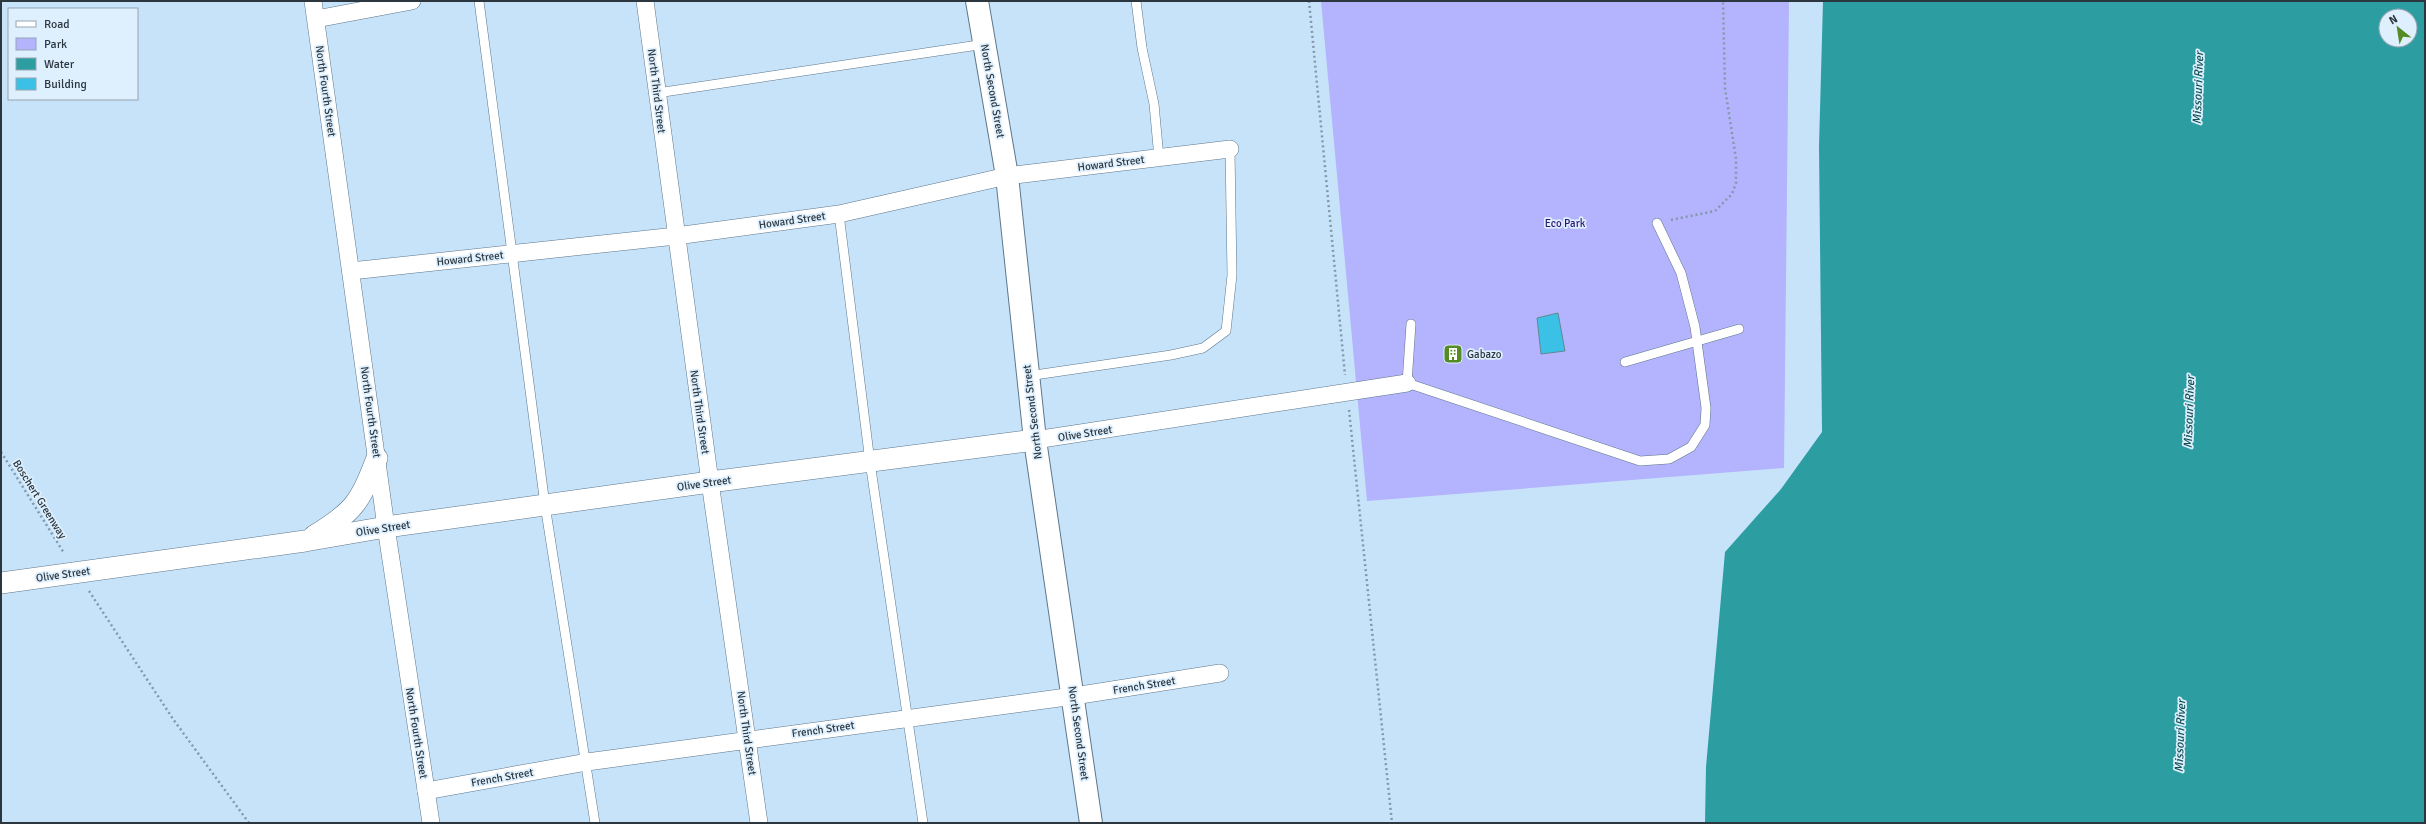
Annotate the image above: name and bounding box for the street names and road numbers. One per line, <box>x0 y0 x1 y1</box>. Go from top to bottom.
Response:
street label: North Second Street <box>978 43 1007 139</box>
street label: North Fourth Street <box>313 45 338 138</box>
street label: North Third Street <box>645 48 668 134</box>
street label: Howard Street <box>1077 153 1145 174</box>
street label: Howard Street <box>758 209 826 232</box>
street label: Howard Street <box>436 249 504 268</box>
street label: North Second Street <box>1020 364 1045 460</box>
street label: North Fourth Street <box>358 366 383 459</box>
street label: North Third Street <box>687 369 712 455</box>
street label: Olive Street <box>1057 423 1113 444</box>
street label: Boschert Greenway <box>10 457 70 542</box>
street label: Olive Street <box>676 473 732 494</box>
street label: Olive Street <box>355 518 411 539</box>
street label: Olive Street <box>35 564 91 585</box>
street label: French Street <box>1112 674 1176 697</box>
street label: North Second Street <box>1065 685 1092 781</box>
street label: North Fourth Street <box>403 687 430 780</box>
street label: North Third Street <box>734 690 759 776</box>
street label: French Street <box>791 719 855 740</box>
street label: French Street <box>470 766 534 789</box>

